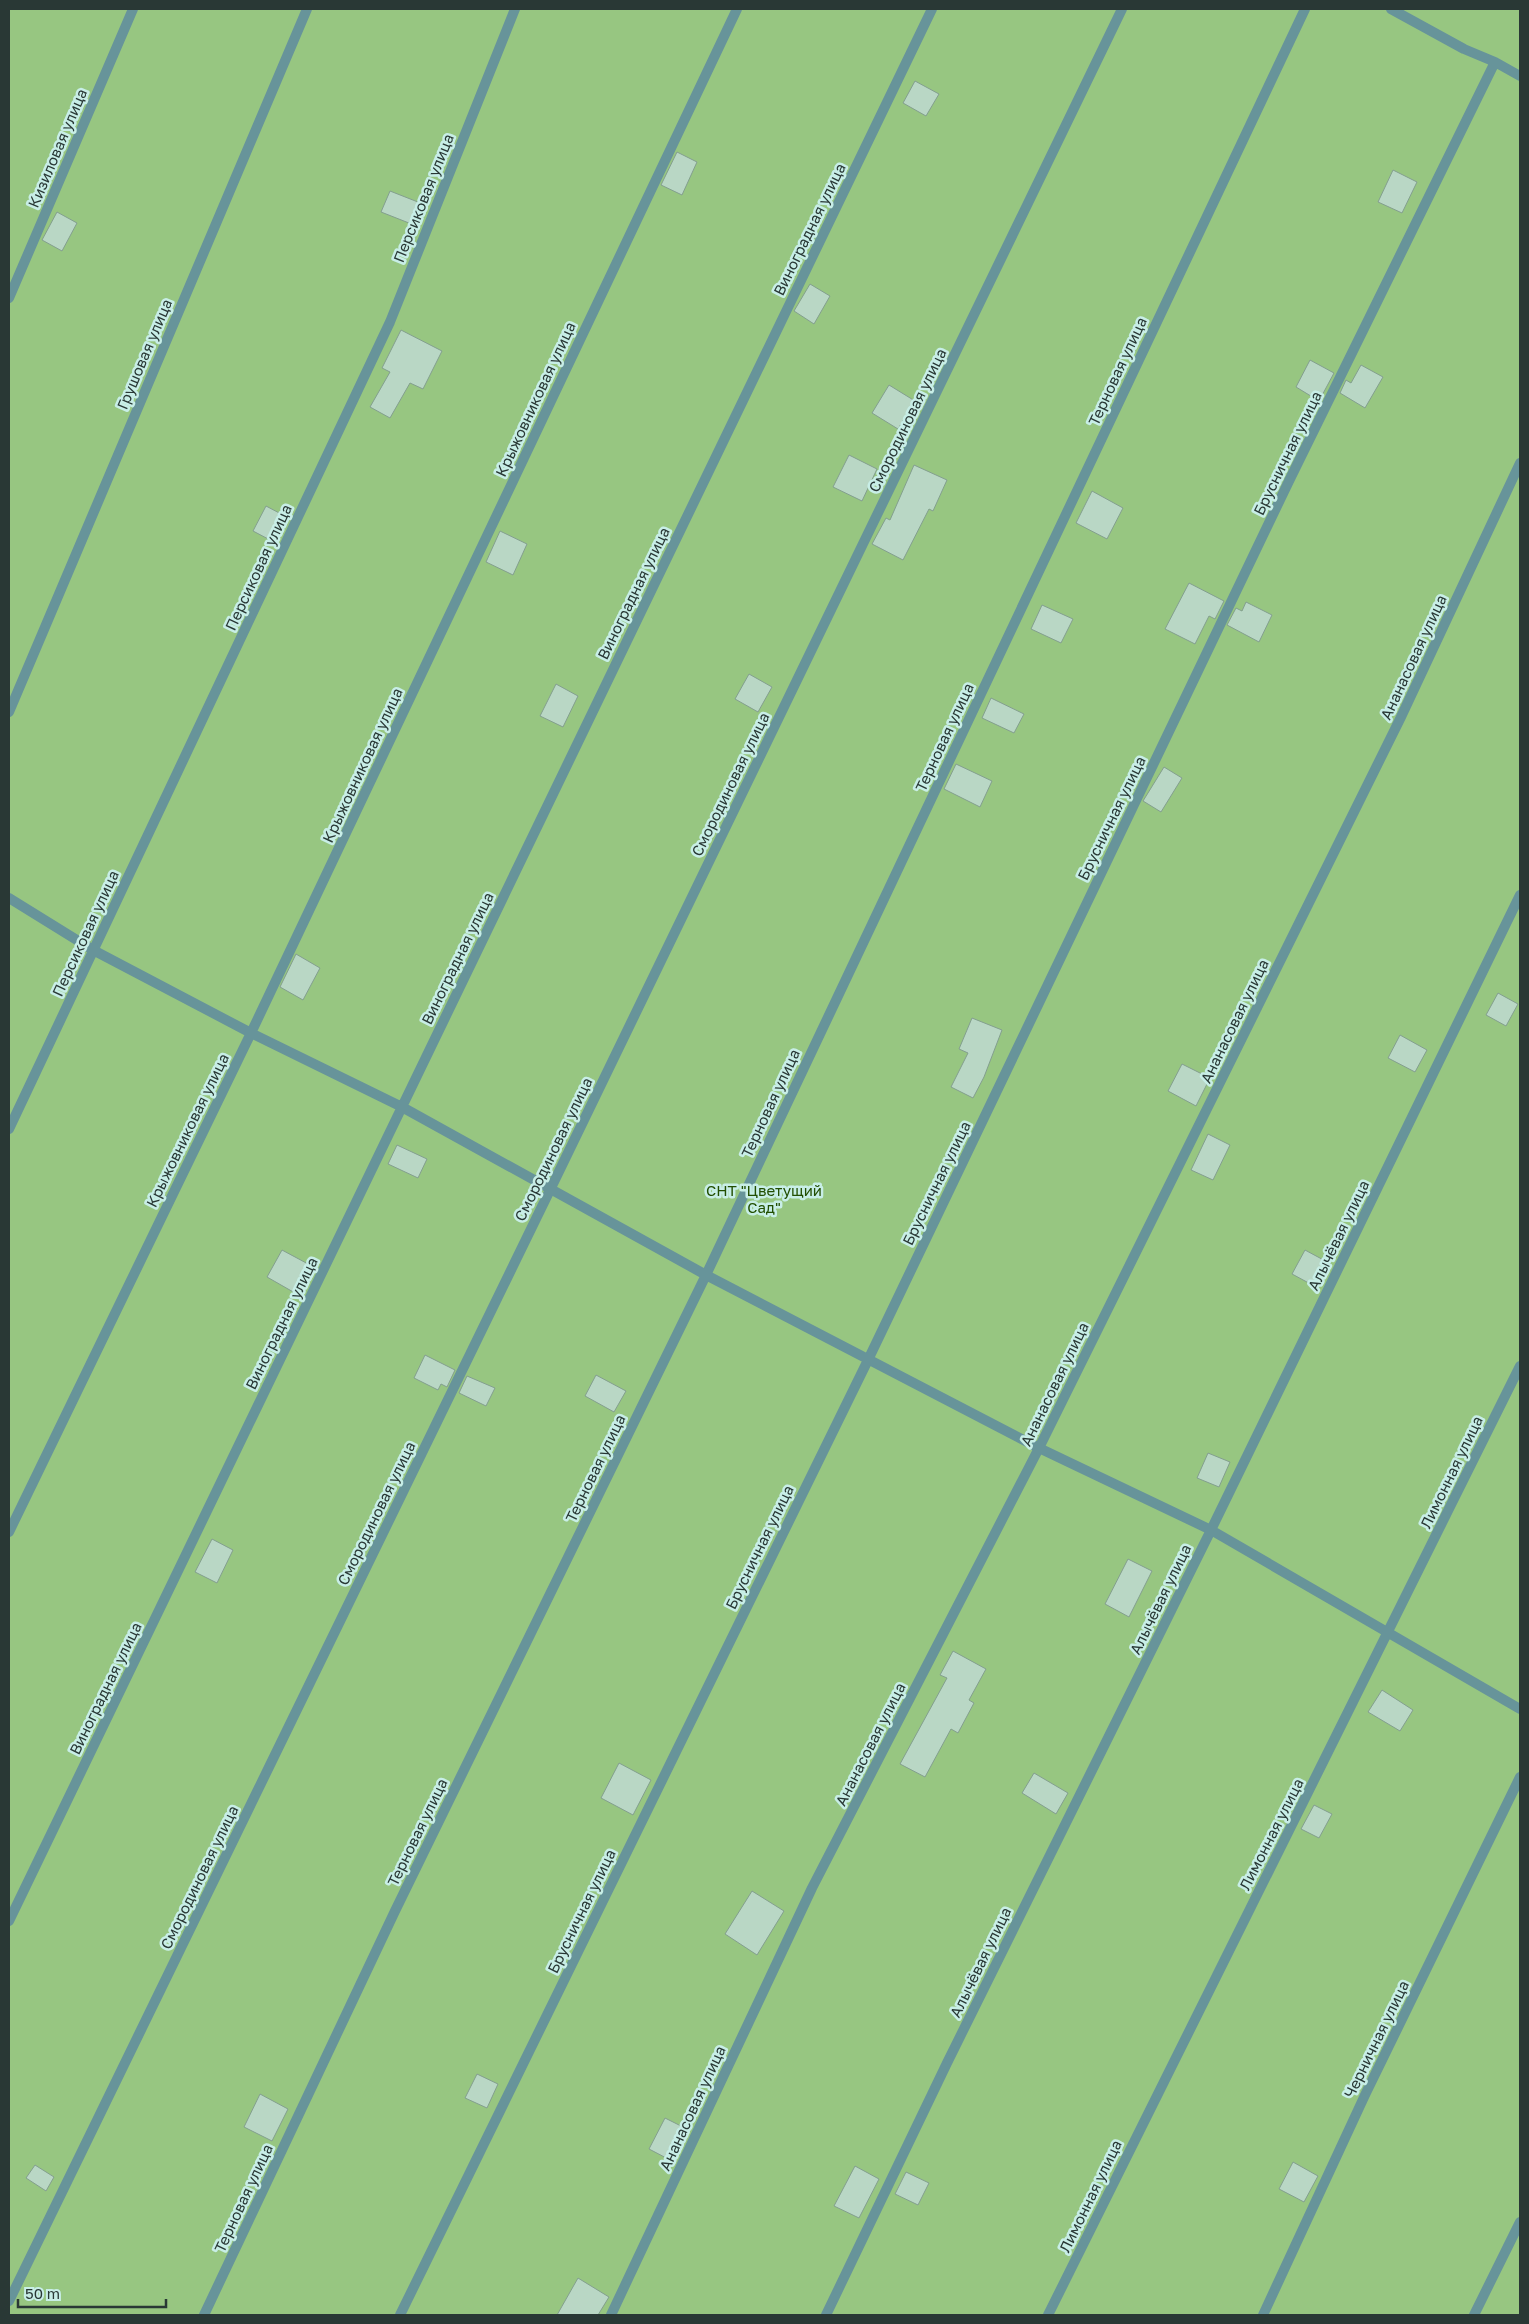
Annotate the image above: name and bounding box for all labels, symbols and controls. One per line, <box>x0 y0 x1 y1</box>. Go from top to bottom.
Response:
street label: Кизиловая улица <box>24 86 90 210</box>
street label: Персиковая улица <box>389 131 457 265</box>
street label: Виноградная улица <box>769 160 849 298</box>
street label: Грушовая улица <box>113 296 175 412</box>
street label: Терновая улица <box>1084 314 1150 428</box>
street label: Крыжовниковая улица <box>491 319 579 479</box>
street label: Смородиновая улица <box>864 345 950 495</box>
street label: Брусничная улица <box>1249 388 1325 518</box>
street label: Персиковая улица <box>221 501 295 633</box>
street label: Виноградная улица <box>593 524 673 662</box>
street label: Ананасовая улица <box>1376 592 1450 722</box>
street label: Терновая улица <box>911 680 977 794</box>
street label: Крыжовниковая улица <box>318 685 406 845</box>
street label: Смородиновая улица <box>687 709 773 859</box>
street label: Брусничная улица <box>1073 753 1149 883</box>
street label: Персиковая улица <box>48 867 122 999</box>
street label: Виноградная улица <box>417 889 497 1027</box>
street label: Ананасовая улица <box>1196 956 1272 1086</box>
street label: Терновая улица <box>737 1046 803 1160</box>
street label: Крыжовниковая улица <box>142 1050 232 1210</box>
street label: Смородиновая улица <box>510 1074 596 1224</box>
street label: Брусничная улица <box>898 1118 974 1248</box>
street label: Алычёвая улица <box>1304 1177 1372 1293</box>
park label: СНТ "Цветущий Сад" <box>706 1181 822 1216</box>
street label: Виноградная улица <box>241 1254 321 1392</box>
street label: Ананасовая улица <box>1016 1319 1092 1449</box>
street label: Терновая улица <box>561 1411 629 1525</box>
street label: Лимонная улица <box>1416 1413 1486 1531</box>
street label: Смородиновая улица <box>333 1438 419 1588</box>
street label: Брусничная улица <box>721 1482 797 1612</box>
street label: Алычёвая улица <box>1126 1541 1194 1657</box>
street label: Виноградная улица <box>65 1619 145 1757</box>
street label: Ананасовая улица <box>831 1679 909 1809</box>
street label: Терновая улица <box>383 1775 451 1889</box>
street label: Лимонная улица <box>1235 1775 1307 1893</box>
street label: Смородиновая улица <box>156 1802 242 1952</box>
street label: Брусничная улица <box>543 1846 619 1976</box>
street label: Алычёвая улица <box>946 1904 1014 2020</box>
street label: Черничная улица <box>1340 1977 1412 2101</box>
street label: Ананасовая улица <box>655 2043 729 2173</box>
street label: Лимонная улица <box>1055 2137 1125 2255</box>
street label: Терновая улица <box>210 2141 276 2255</box>
scale bar <box>18 2276 165 2308</box>
text: 50 m <box>25 2284 60 2302</box>

